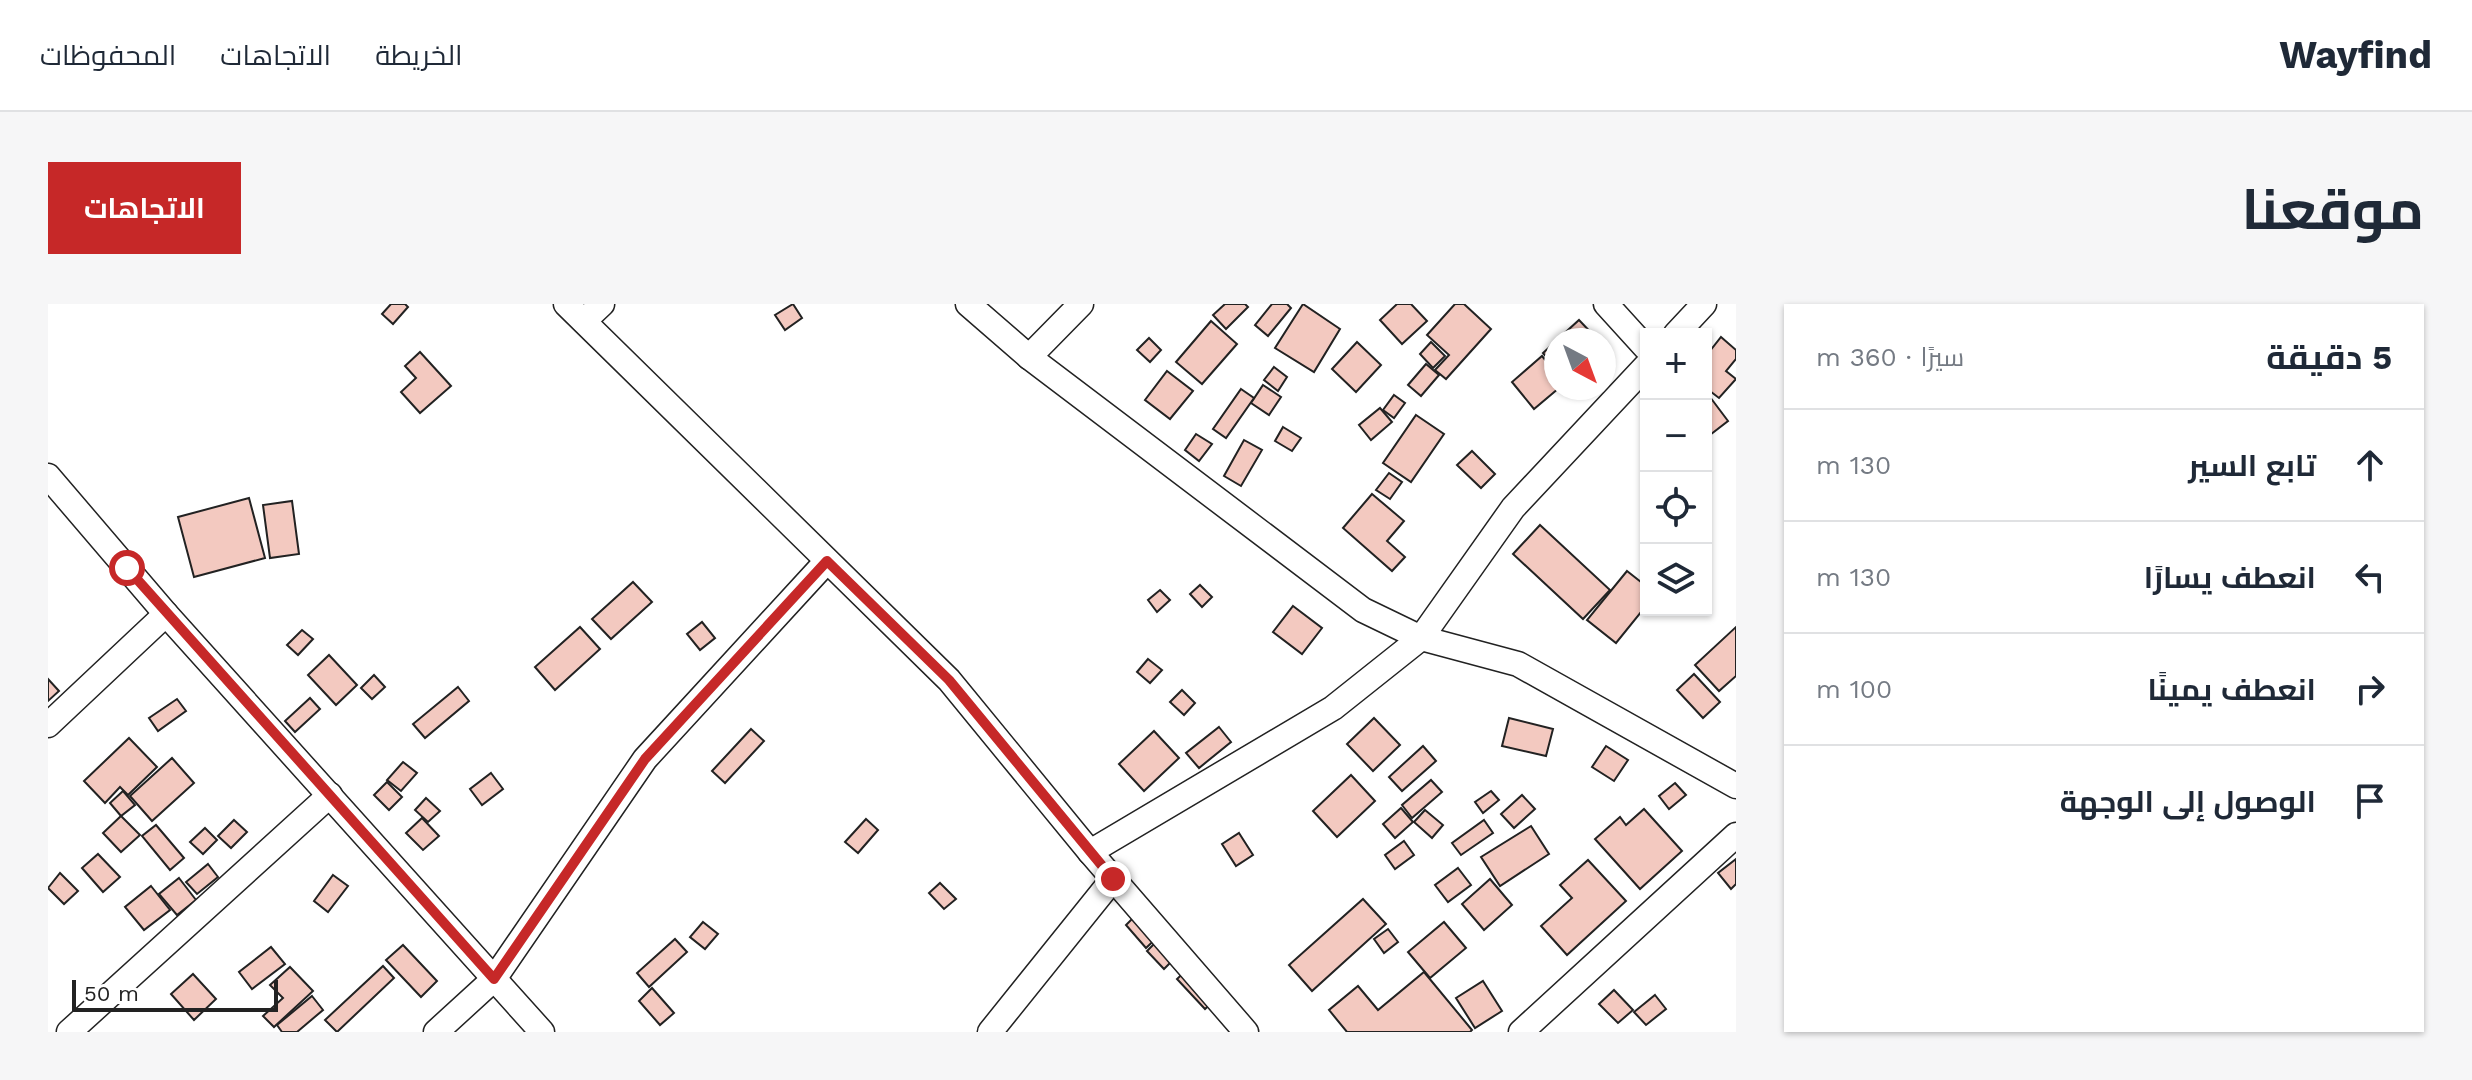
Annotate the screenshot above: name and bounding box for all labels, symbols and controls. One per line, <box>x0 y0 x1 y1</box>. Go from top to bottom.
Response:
text: Wayfind <box>2279 33 2432 77</box>
text: المحفوظات <box>40 39 176 72</box>
text: الاتجاهات <box>220 39 331 72</box>
text: الخريطة <box>375 39 463 72</box>
button: الاتجاهات <box>48 162 241 254</box>
text: موقعنا <box>2241 177 2424 243</box>
north arrow <box>1544 328 1616 400</box>
map controls <box>1640 328 1712 616</box>
button: + <box>1640 328 1712 400</box>
text: 5 دقيقة <box>2266 337 2392 377</box>
text: سيرًا · 360 m <box>1816 342 1964 372</box>
button: − <box>1640 400 1712 472</box>
icon: ahead <box>2348 443 2392 487</box>
text: تابع السير <box>2188 448 2316 483</box>
text: 130 m <box>1816 450 1891 480</box>
button: locate <box>1640 472 1712 544</box>
button: layers <box>1640 544 1712 616</box>
route start <box>109 550 145 586</box>
icon: left <box>2348 555 2392 599</box>
text: انعطف يسارًا <box>2144 560 2316 595</box>
text: 130 m <box>1816 562 1891 592</box>
icon: right <box>2348 667 2392 711</box>
text: انعطف يمينًا <box>2147 672 2316 707</box>
text: 100 m <box>1816 674 1892 704</box>
icon: arrive <box>2348 779 2392 823</box>
text: الوصول إلى الوجهة <box>2060 784 2316 819</box>
route end <box>1095 861 1131 897</box>
scale bar <box>72 976 278 1012</box>
text: 50 m <box>84 981 139 1006</box>

